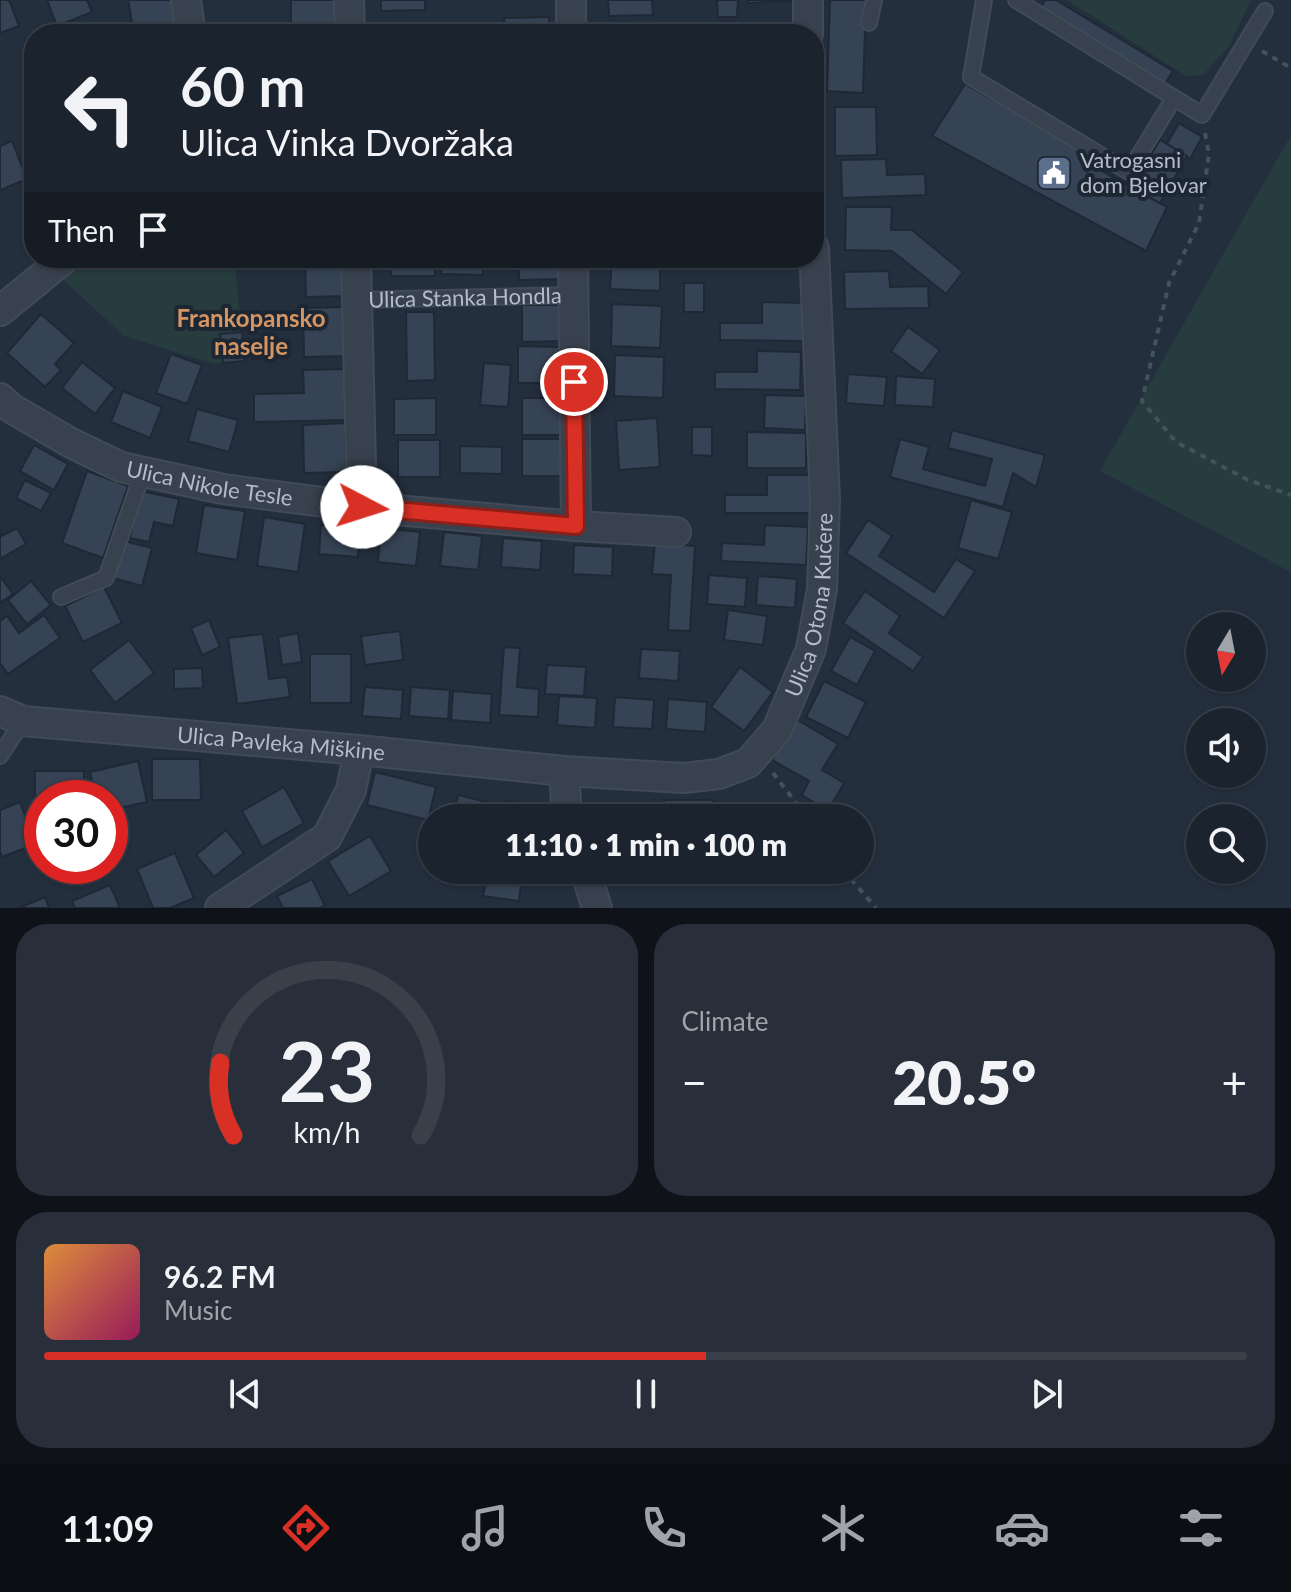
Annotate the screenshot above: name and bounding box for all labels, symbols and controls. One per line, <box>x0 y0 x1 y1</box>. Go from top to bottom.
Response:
text: 60 m <box>180 52 305 119</box>
icon: left <box>48 56 152 160</box>
text: Ulica Vinka Dvoržaka <box>180 120 514 164</box>
place label: Vatrogasni dom Bjelovar <box>1080 146 1207 198</box>
public building icon: Vatrogasni dom Bjelovar <box>1035 154 1073 192</box>
icon: arrive <box>131 208 175 252</box>
text: Then <box>48 212 115 248</box>
street label: Ulica Stanka Hondla <box>368 281 562 313</box>
district label: Frankopansko naselje <box>176 303 326 360</box>
pin <box>540 348 608 416</box>
icon: arrive <box>552 360 596 404</box>
street label: Ulica Nikole Tesle <box>124 455 294 511</box>
position arrow <box>320 465 404 549</box>
street label: Ulica Otona Kučere <box>779 512 838 701</box>
north arrow <box>1186 612 1266 692</box>
map controls <box>1186 612 1266 884</box>
button: sound <box>1186 708 1266 788</box>
street label: Ulica Pavleka Miškine <box>176 720 386 766</box>
speed limit sign: 30 <box>24 780 128 884</box>
button: search <box>1186 804 1266 884</box>
text: 11:10 · 1 min · 100 m <box>505 826 787 862</box>
text: Climate <box>682 1005 768 1037</box>
text: 23 <box>279 1020 375 1120</box>
text: 20.5° <box>892 1046 1036 1118</box>
text: − <box>682 1056 707 1108</box>
text: + <box>1221 1056 1247 1108</box>
text: km/h <box>293 1115 360 1149</box>
text: 96.2 FM <box>164 1258 276 1294</box>
text: Music <box>164 1294 232 1326</box>
icon: previous <box>223 1372 267 1416</box>
icon: pause <box>624 1372 668 1416</box>
icon: next <box>1025 1372 1069 1416</box>
icon: directions <box>278 1500 334 1556</box>
icon: music <box>457 1500 513 1556</box>
icon: phone <box>636 1500 692 1556</box>
icon: climate <box>815 1500 871 1556</box>
icon: car <box>994 1500 1050 1556</box>
icon: filters <box>1173 1500 1229 1556</box>
text: 11:09 <box>62 1506 154 1550</box>

